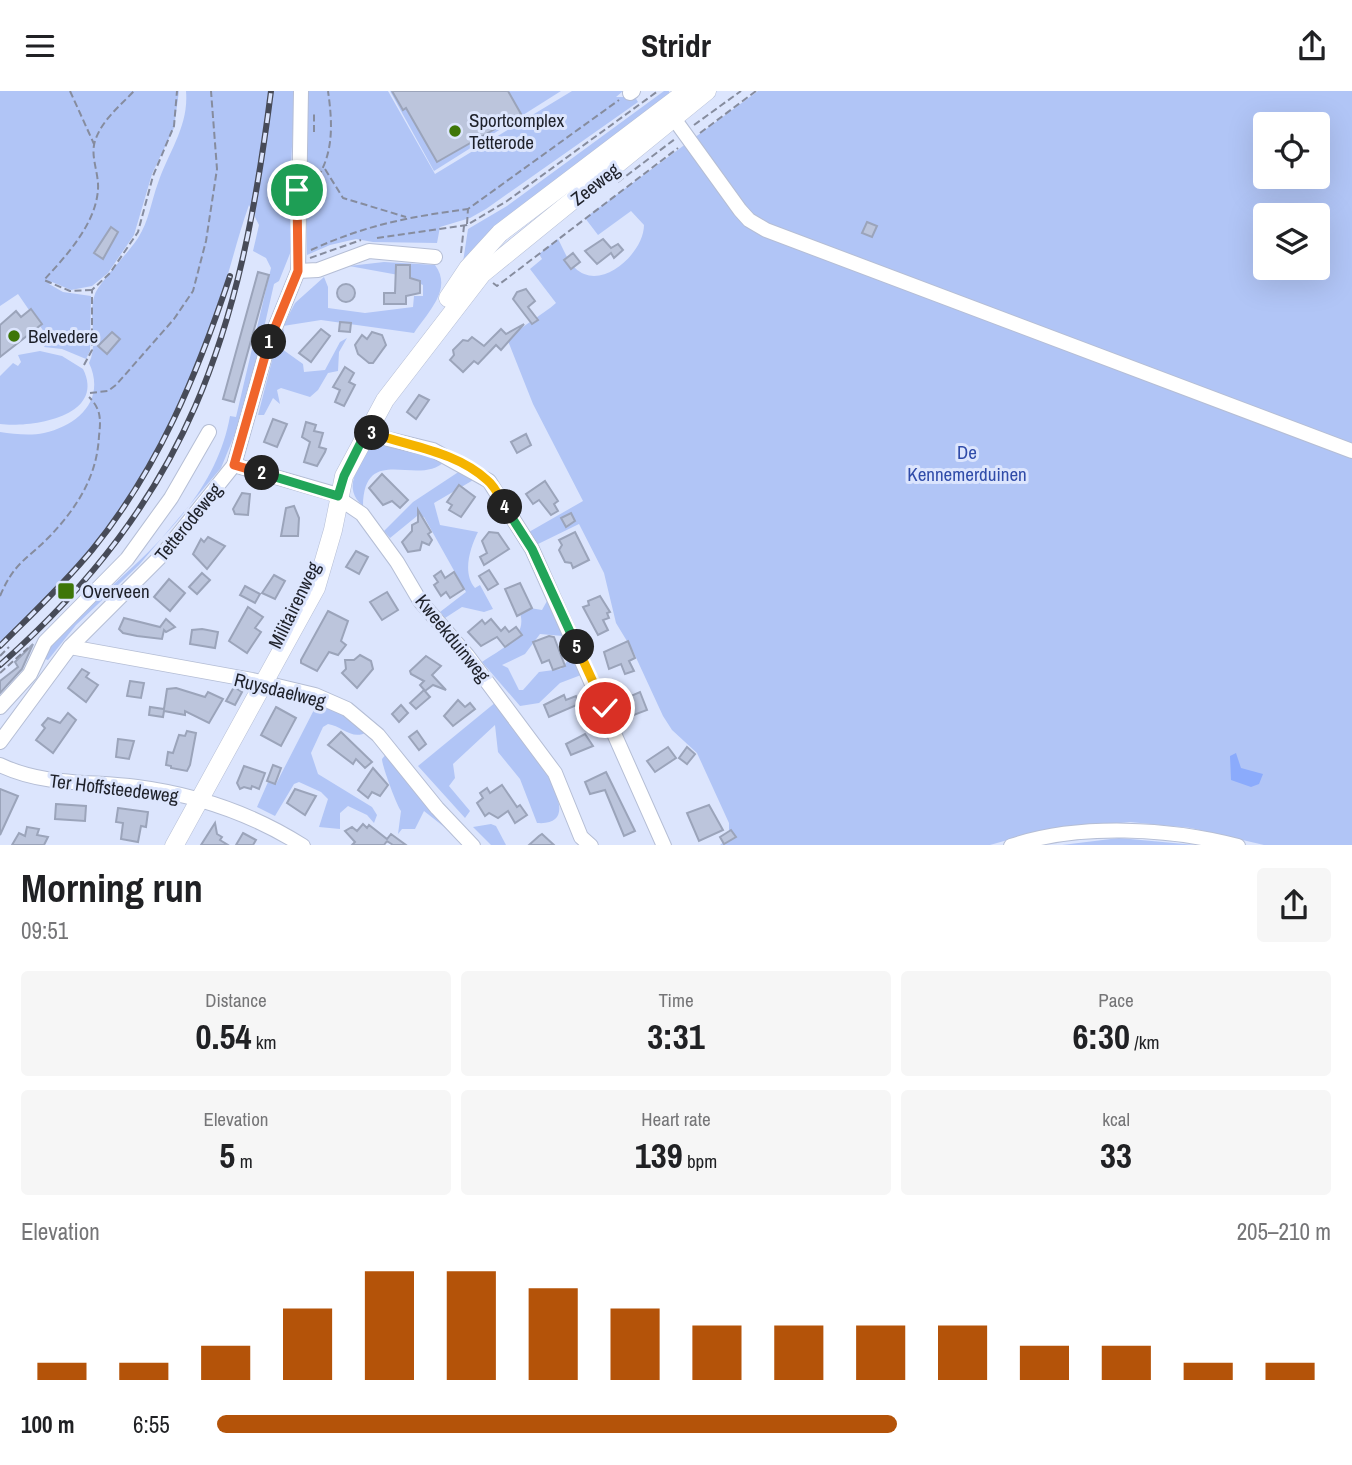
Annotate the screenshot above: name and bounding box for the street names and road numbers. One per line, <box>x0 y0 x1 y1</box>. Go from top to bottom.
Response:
street label: Zeeweg <box>565 156 625 211</box>
street label: Tetterodeweg <box>148 477 228 567</box>
street label: Militairenweg <box>262 557 326 653</box>
street label: Kweekduinweg <box>410 589 497 687</box>
street label: Ruysdaelweg <box>231 666 329 714</box>
street label: Ter Hoffsteedeweg <box>48 767 180 809</box>

